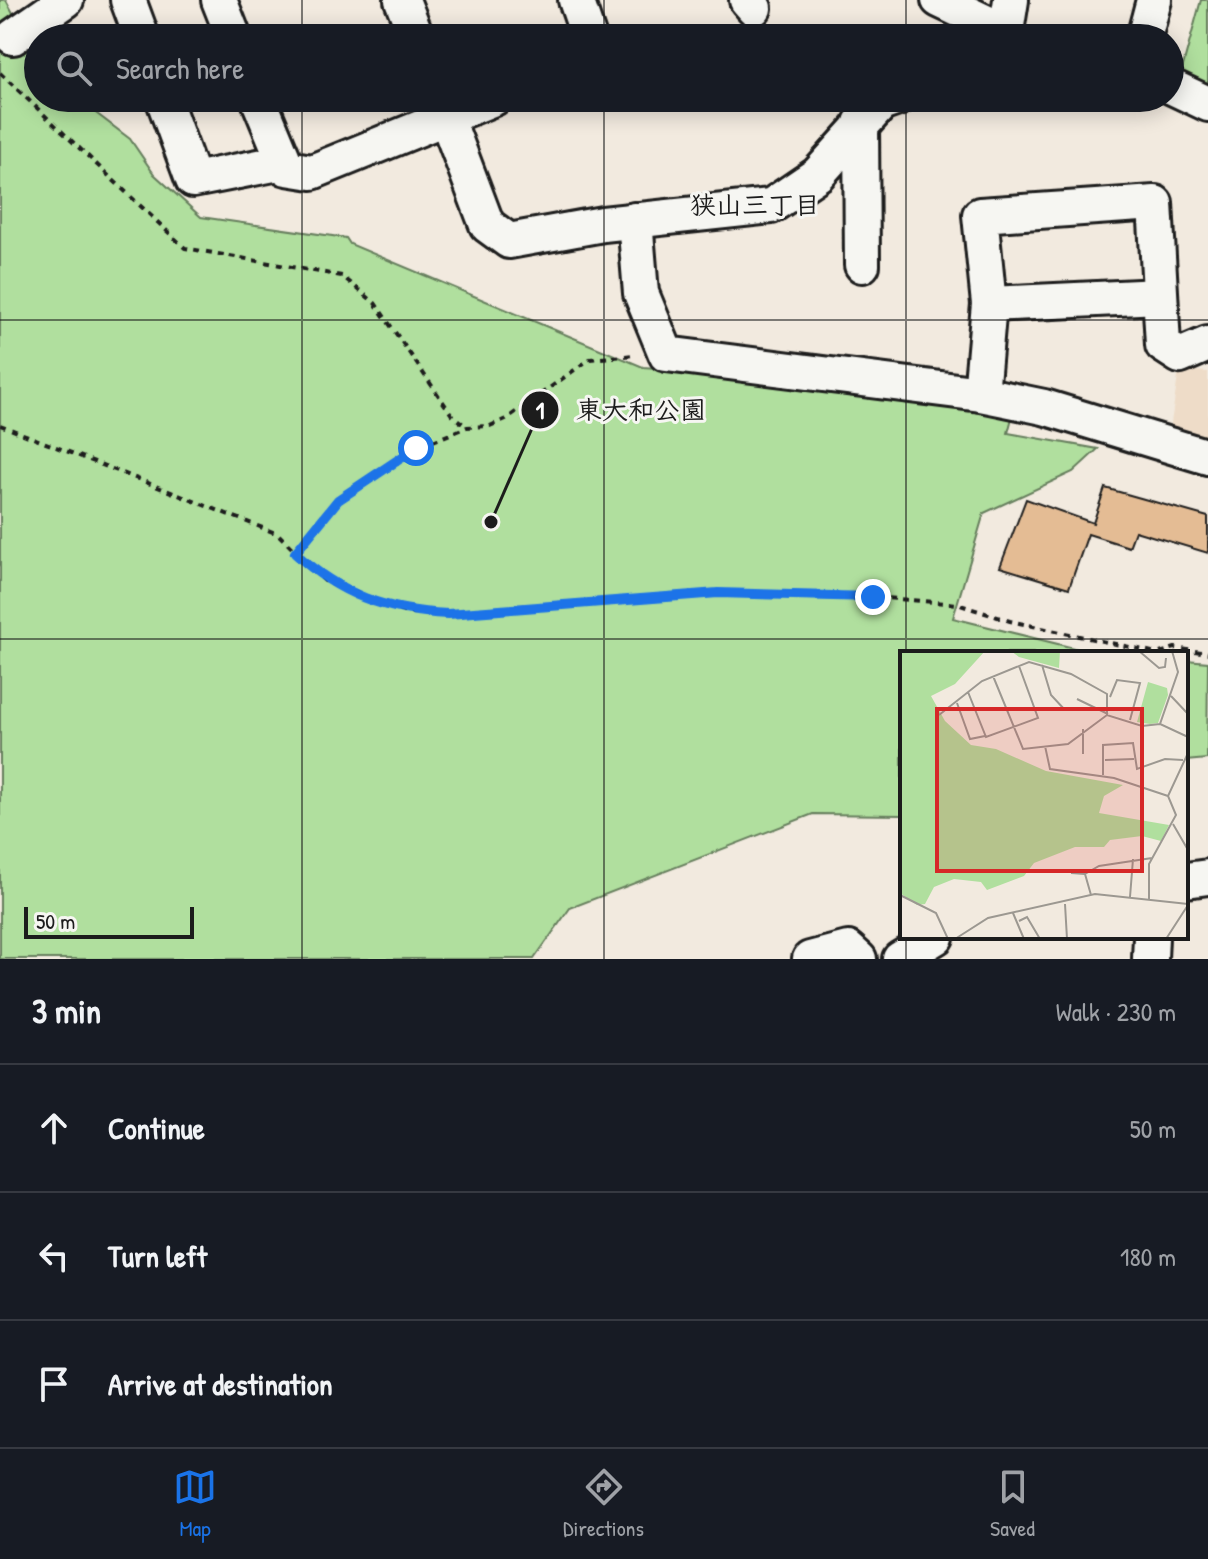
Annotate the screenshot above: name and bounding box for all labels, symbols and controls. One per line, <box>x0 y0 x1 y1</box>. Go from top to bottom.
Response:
search box <box>24 24 1184 112</box>
icon: search <box>52 46 96 90</box>
text: Search here <box>116 48 244 88</box>
district label: 狭山三丁目 <box>690 187 820 222</box>
callout: 東大和公園 <box>520 385 722 435</box>
text: 東大和公園 <box>576 392 706 427</box>
text: 1 <box>536 394 545 426</box>
route start <box>398 430 434 466</box>
route end <box>855 579 891 615</box>
inset map <box>900 651 1188 939</box>
scale bar <box>24 903 194 939</box>
text: 50 m <box>36 906 75 936</box>
text: 3 min <box>32 988 101 1034</box>
text: Walk · 230 m <box>1056 994 1176 1029</box>
icon: ahead <box>32 1106 76 1150</box>
text: Continue <box>108 1108 205 1148</box>
text: 50 m <box>1130 1111 1176 1146</box>
icon: left <box>32 1234 76 1278</box>
text: Turn left <box>108 1236 207 1276</box>
text: 180 m <box>1120 1239 1176 1274</box>
icon: arrive <box>32 1362 76 1406</box>
text: Arrive at destination <box>108 1364 333 1404</box>
tab: Map <box>173 1465 217 1543</box>
tab: Directions <box>563 1465 644 1543</box>
tab: Saved <box>990 1465 1035 1543</box>

